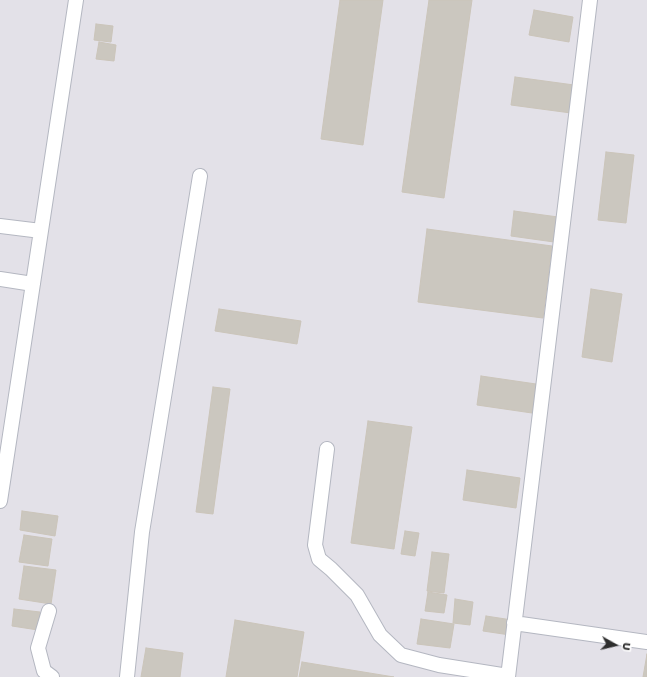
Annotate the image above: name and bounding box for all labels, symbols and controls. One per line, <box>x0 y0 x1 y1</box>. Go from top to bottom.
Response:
north arrow <box>595 625 635 665</box>
text: U <box>618 642 635 652</box>

